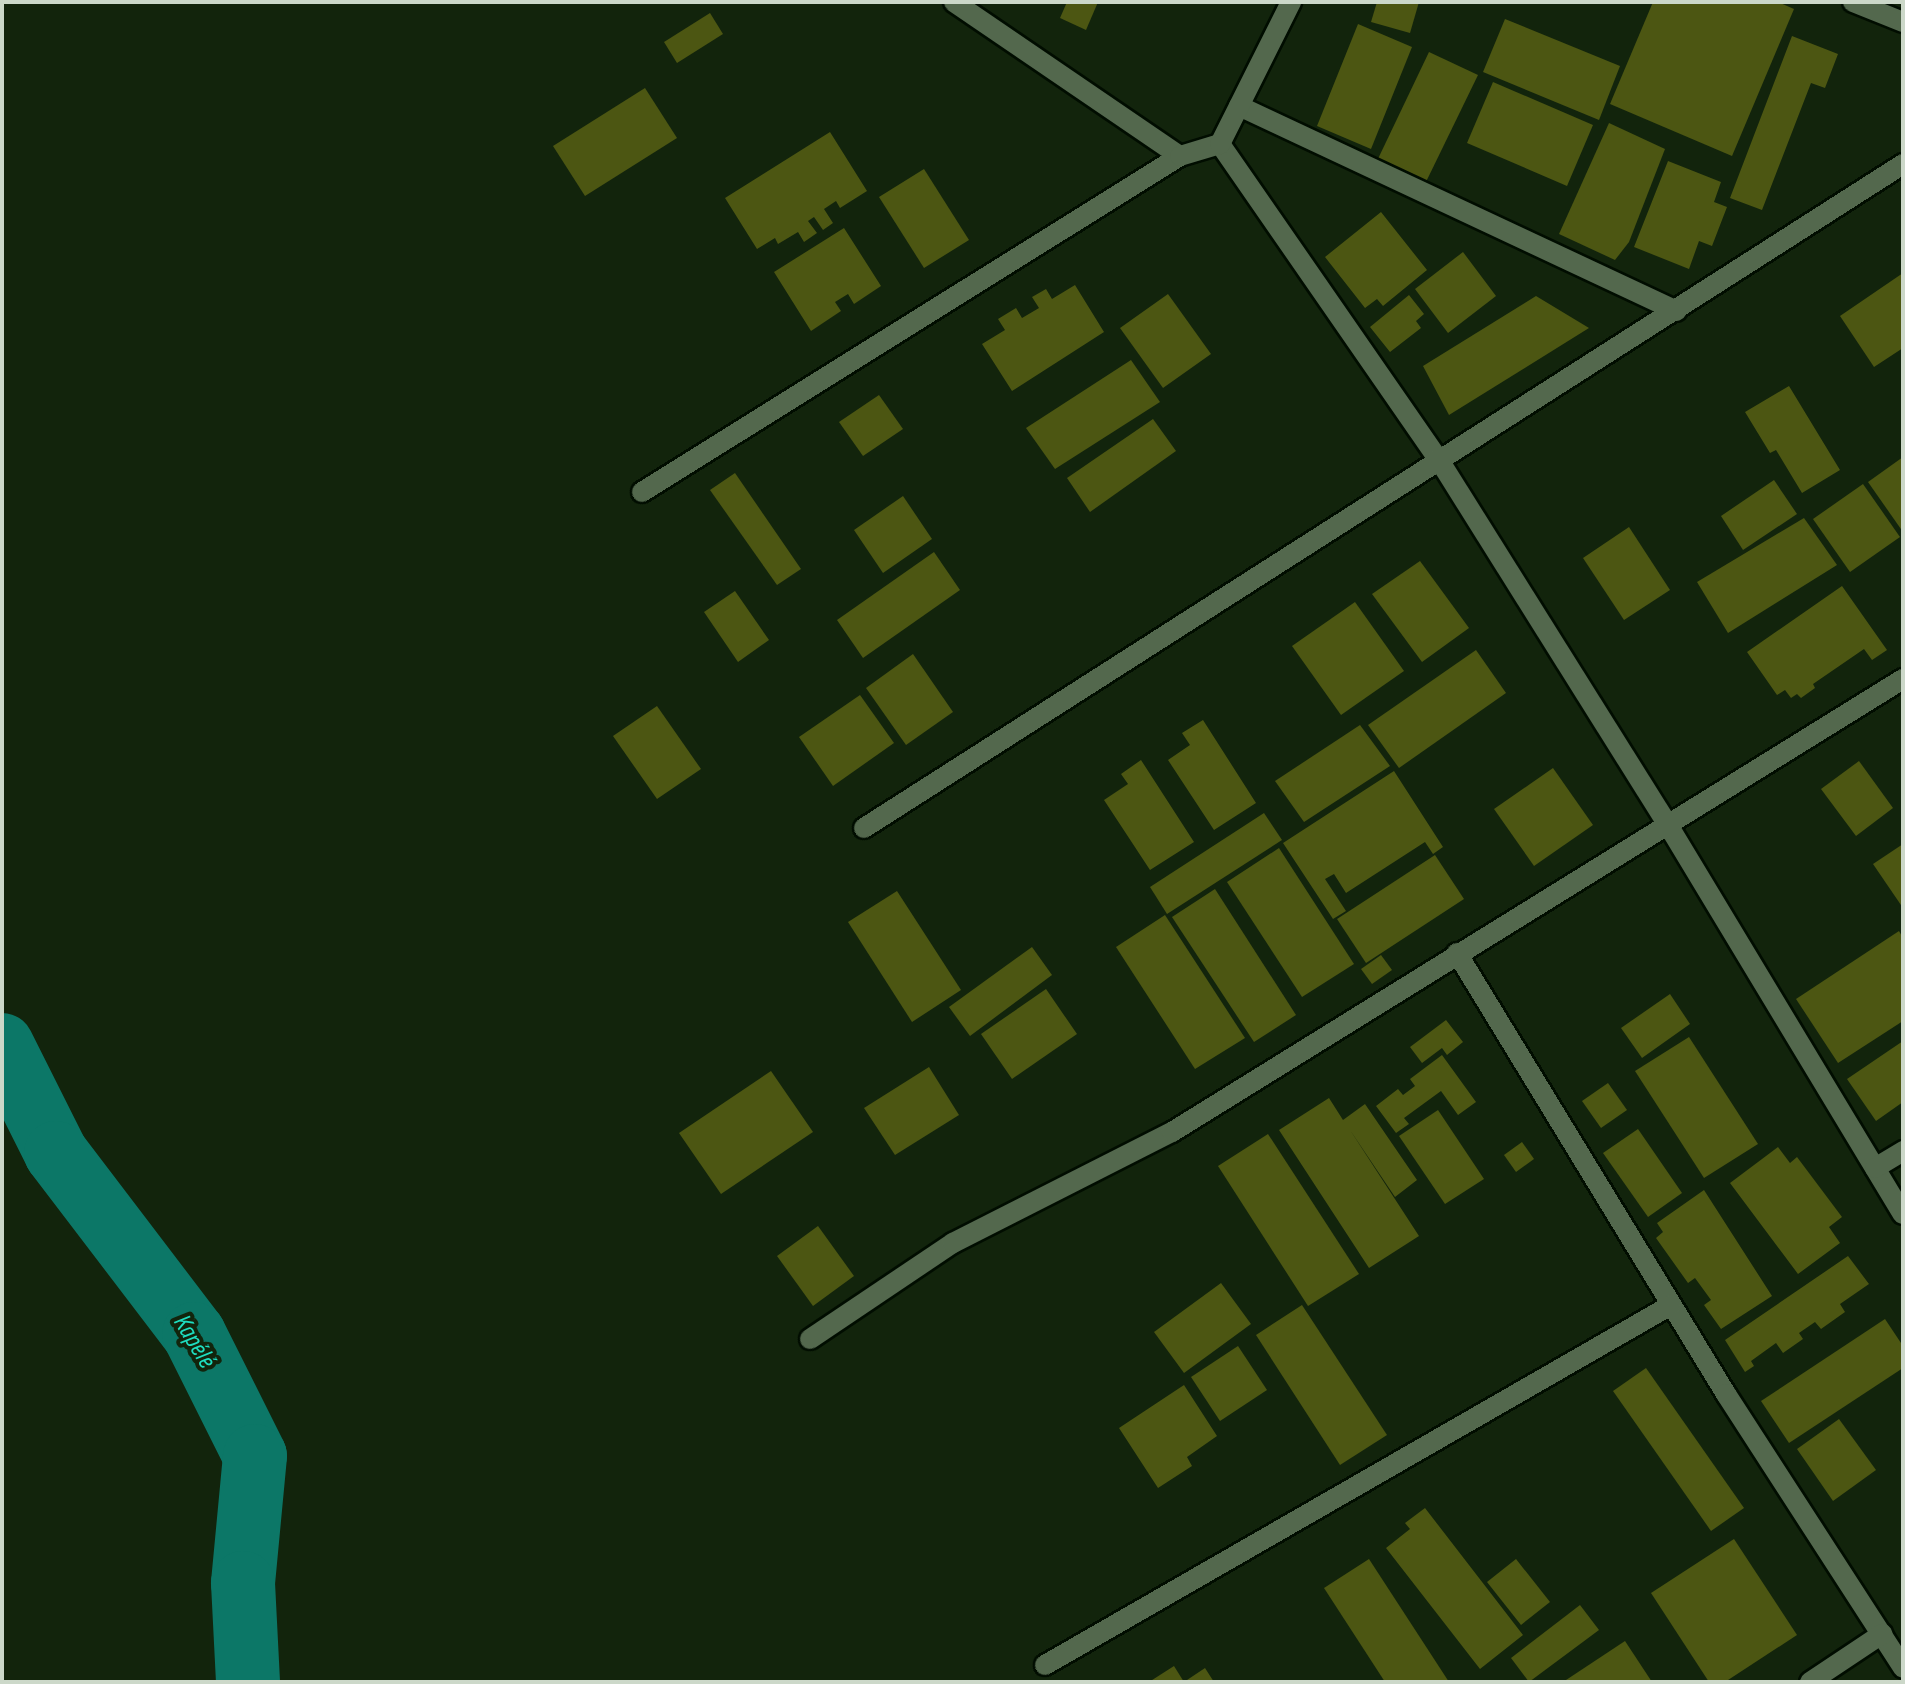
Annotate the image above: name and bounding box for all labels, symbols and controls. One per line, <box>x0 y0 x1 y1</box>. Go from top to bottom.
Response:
water label: Kapélé <box>166 1309 222 1375</box>

